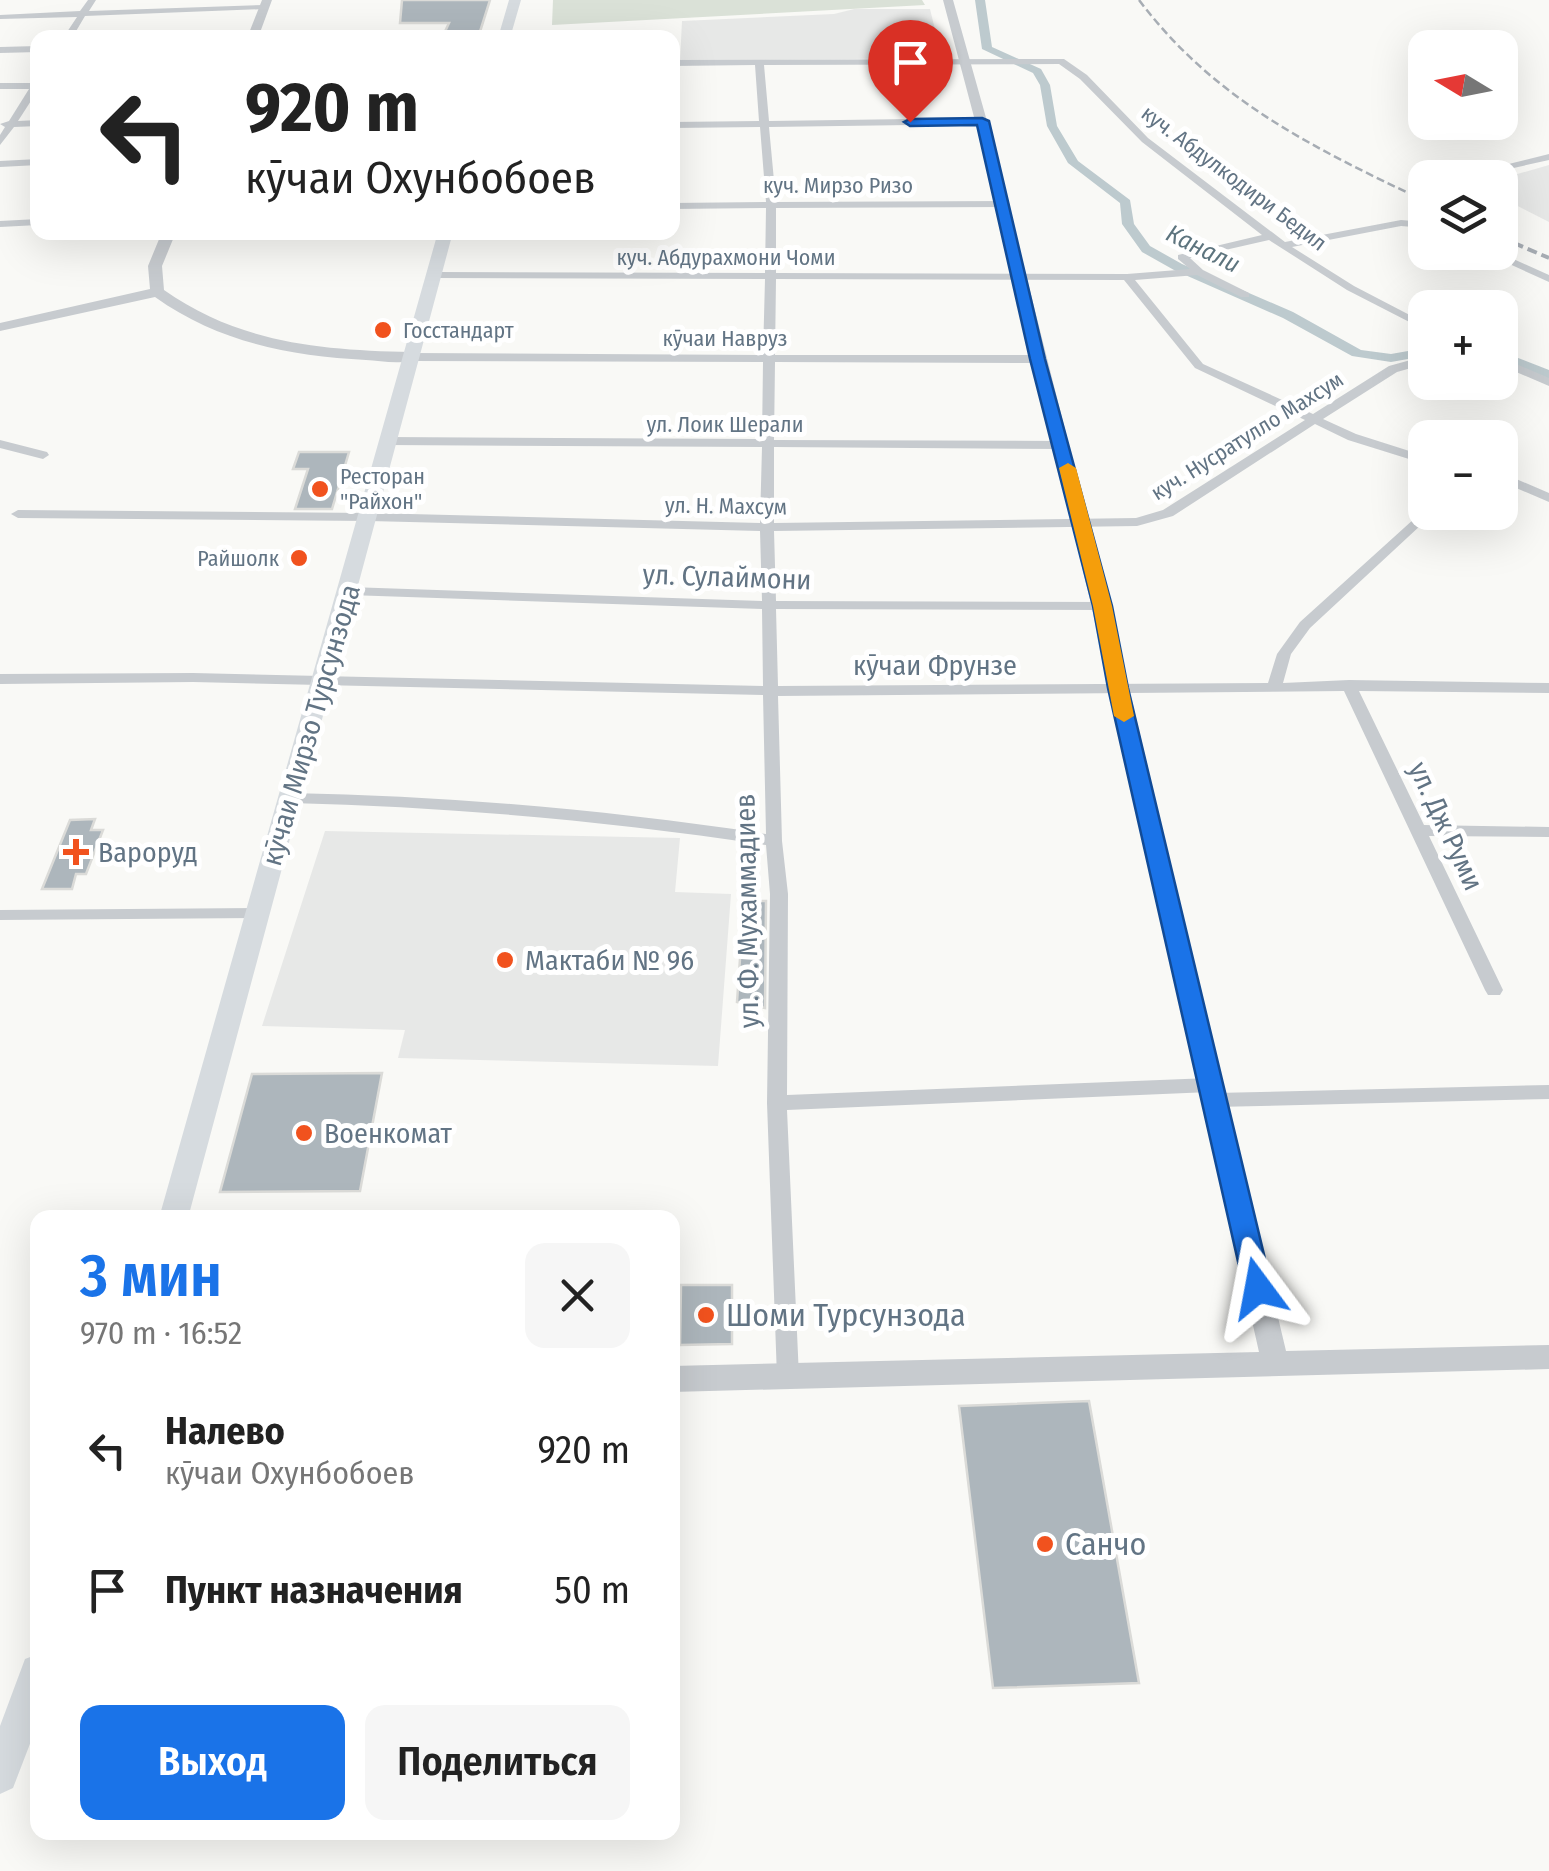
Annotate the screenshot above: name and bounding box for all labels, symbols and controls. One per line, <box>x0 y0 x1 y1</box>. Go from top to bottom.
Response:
pin <box>868 20 953 123</box>
north arrow <box>1408 30 1518 140</box>
map controls <box>1408 30 1518 530</box>
icon: arrive <box>883 35 938 90</box>
text: 920 m <box>245 66 419 150</box>
icon: left <box>80 70 210 200</box>
street label: куч. Абдулкодири Бедил <box>1136 100 1332 256</box>
text: кӯчаи Охунбобоев <box>245 151 596 205</box>
button: layers <box>1408 160 1518 270</box>
street label: куч. Мирзо Ризо <box>763 172 913 199</box>
water label: Канали <box>1161 218 1245 280</box>
street label: куч. Абдурахмони Чоми <box>617 244 835 271</box>
button: + <box>1408 290 1518 400</box>
place label: Госстандарт <box>403 317 514 344</box>
marker: Госстандарт <box>372 319 394 341</box>
street label: кӯчаи Навруз <box>663 325 787 352</box>
street label: куч. Нусратулло Махсум <box>1146 366 1348 506</box>
street label: ул. Лоик Шерали <box>647 411 803 438</box>
button: − <box>1408 420 1518 530</box>
place label: Ресторан "Райхон" <box>340 463 425 515</box>
marker: Ресторан "Райхон" <box>309 478 331 500</box>
street label: ул. Н. Махсум <box>665 491 787 521</box>
place label: Райшолк <box>197 545 280 572</box>
marker: Райшолк <box>288 547 310 569</box>
street label: ул. Сулаймони <box>642 558 812 596</box>
street label: кӯчаи Мирзо Турсунзода <box>255 581 367 869</box>
street label: кӯчаи Фрунзе <box>853 649 1017 682</box>
street label: ул. Дж Руми <box>1402 756 1490 896</box>
street label: ул. Ф. Мухаммадиев <box>728 793 766 1029</box>
place label: Вароруд <box>98 836 198 869</box>
marker: Вароруд <box>63 839 89 865</box>
place label: Мактаби № 96 <box>525 944 694 977</box>
marker: Мактаби № 96 <box>494 949 516 971</box>
place label: Военкомат <box>324 1117 453 1150</box>
marker: Военкомат <box>293 1122 315 1144</box>
position arrow <box>1206 1236 1310 1340</box>
text: 3 мин <box>80 1240 222 1312</box>
button: close <box>525 1243 630 1348</box>
place label: Шоми Турсунзода <box>726 1296 966 1334</box>
marker: Шоми Турсунзода <box>695 1304 717 1326</box>
text: 970 m · 16:52 <box>80 1314 242 1352</box>
text: Налево <box>165 1408 285 1454</box>
icon: left <box>80 1423 135 1478</box>
text: 920 m <box>537 1427 630 1473</box>
text: кӯчаи Охунбобоев <box>165 1454 414 1492</box>
place label: Санчо <box>1065 1525 1146 1563</box>
marker: Санчо <box>1034 1533 1056 1555</box>
icon: arrive <box>80 1563 135 1618</box>
text: Пункт назначения <box>165 1567 463 1613</box>
text: 50 m <box>555 1567 630 1613</box>
button: Выход <box>80 1705 345 1820</box>
button: Поделиться <box>365 1705 630 1820</box>

